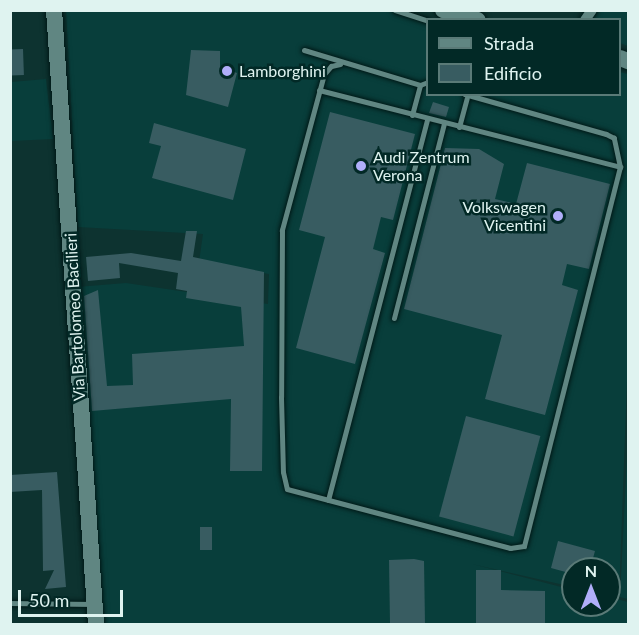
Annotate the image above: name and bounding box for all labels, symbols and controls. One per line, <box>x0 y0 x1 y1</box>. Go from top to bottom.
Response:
legend <box>426 18 621 96</box>
text: Strada <box>484 32 534 54</box>
place label: Lamborghini <box>239 61 326 81</box>
text: Edificio <box>484 62 542 84</box>
marker: Lamborghini <box>220 64 234 78</box>
place label: Audi Zentrum Verona <box>373 147 470 185</box>
marker: Audi Zentrum Verona <box>354 159 368 173</box>
place label: Volkswagen Vicentini <box>462 197 546 235</box>
marker: Volkswagen Vicentini <box>551 209 565 223</box>
street label: Via Bartolomeo Bacilieri <box>61 232 89 402</box>
north arrow <box>561 557 621 617</box>
text: N <box>585 561 597 580</box>
scale bar <box>21 578 126 616</box>
text: 50 m <box>29 589 69 611</box>

